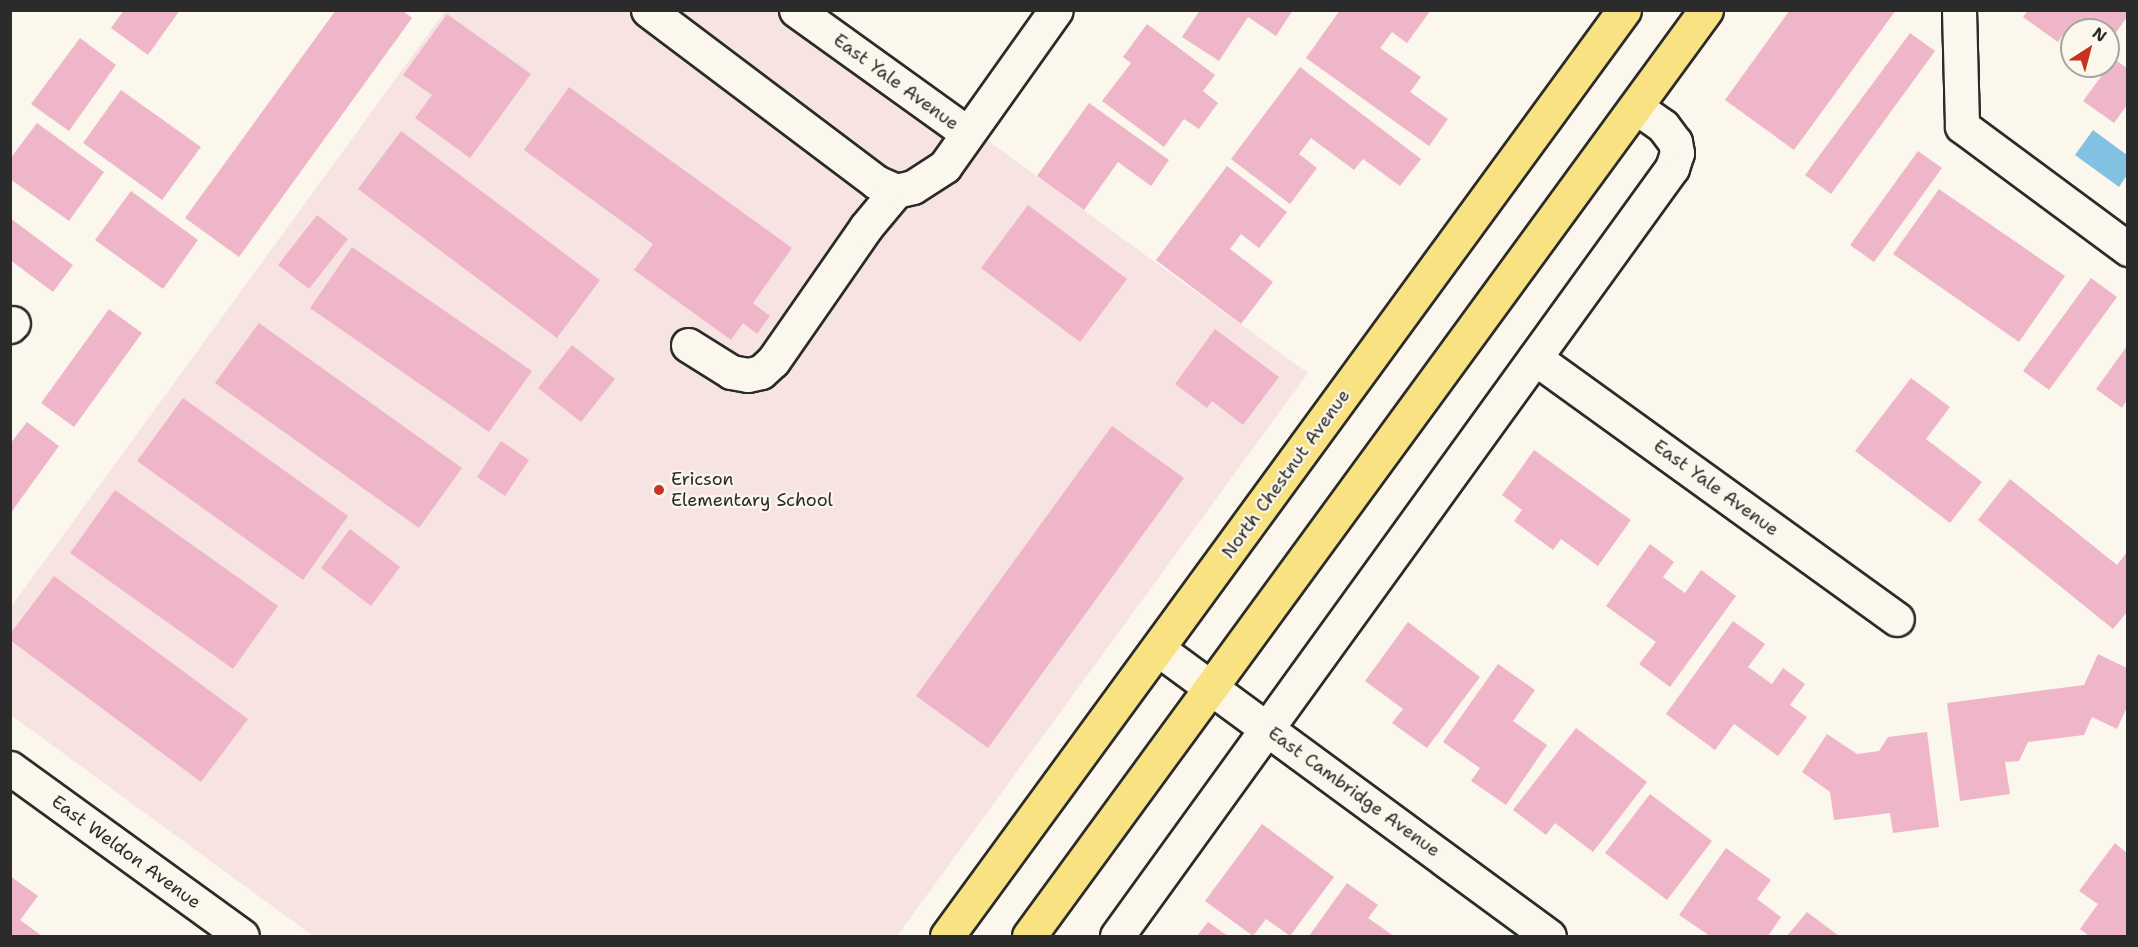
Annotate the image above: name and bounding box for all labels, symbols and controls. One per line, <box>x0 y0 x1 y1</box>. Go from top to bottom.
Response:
north arrow <box>2060 18 2120 78</box>
text: N <box>2088 22 2111 47</box>
street label: East Yale Avenue <box>829 29 963 135</box>
street label: North Chestnut Avenue <box>1217 385 1355 563</box>
street label: East Yale Avenue <box>1649 435 1783 541</box>
place label: Ericson Elementary School <box>671 469 833 512</box>
marker: Ericson Elementary School <box>652 483 666 497</box>
street label: East Cambridge Avenue <box>1264 722 1444 862</box>
street label: East Weldon Avenue <box>47 791 205 913</box>

